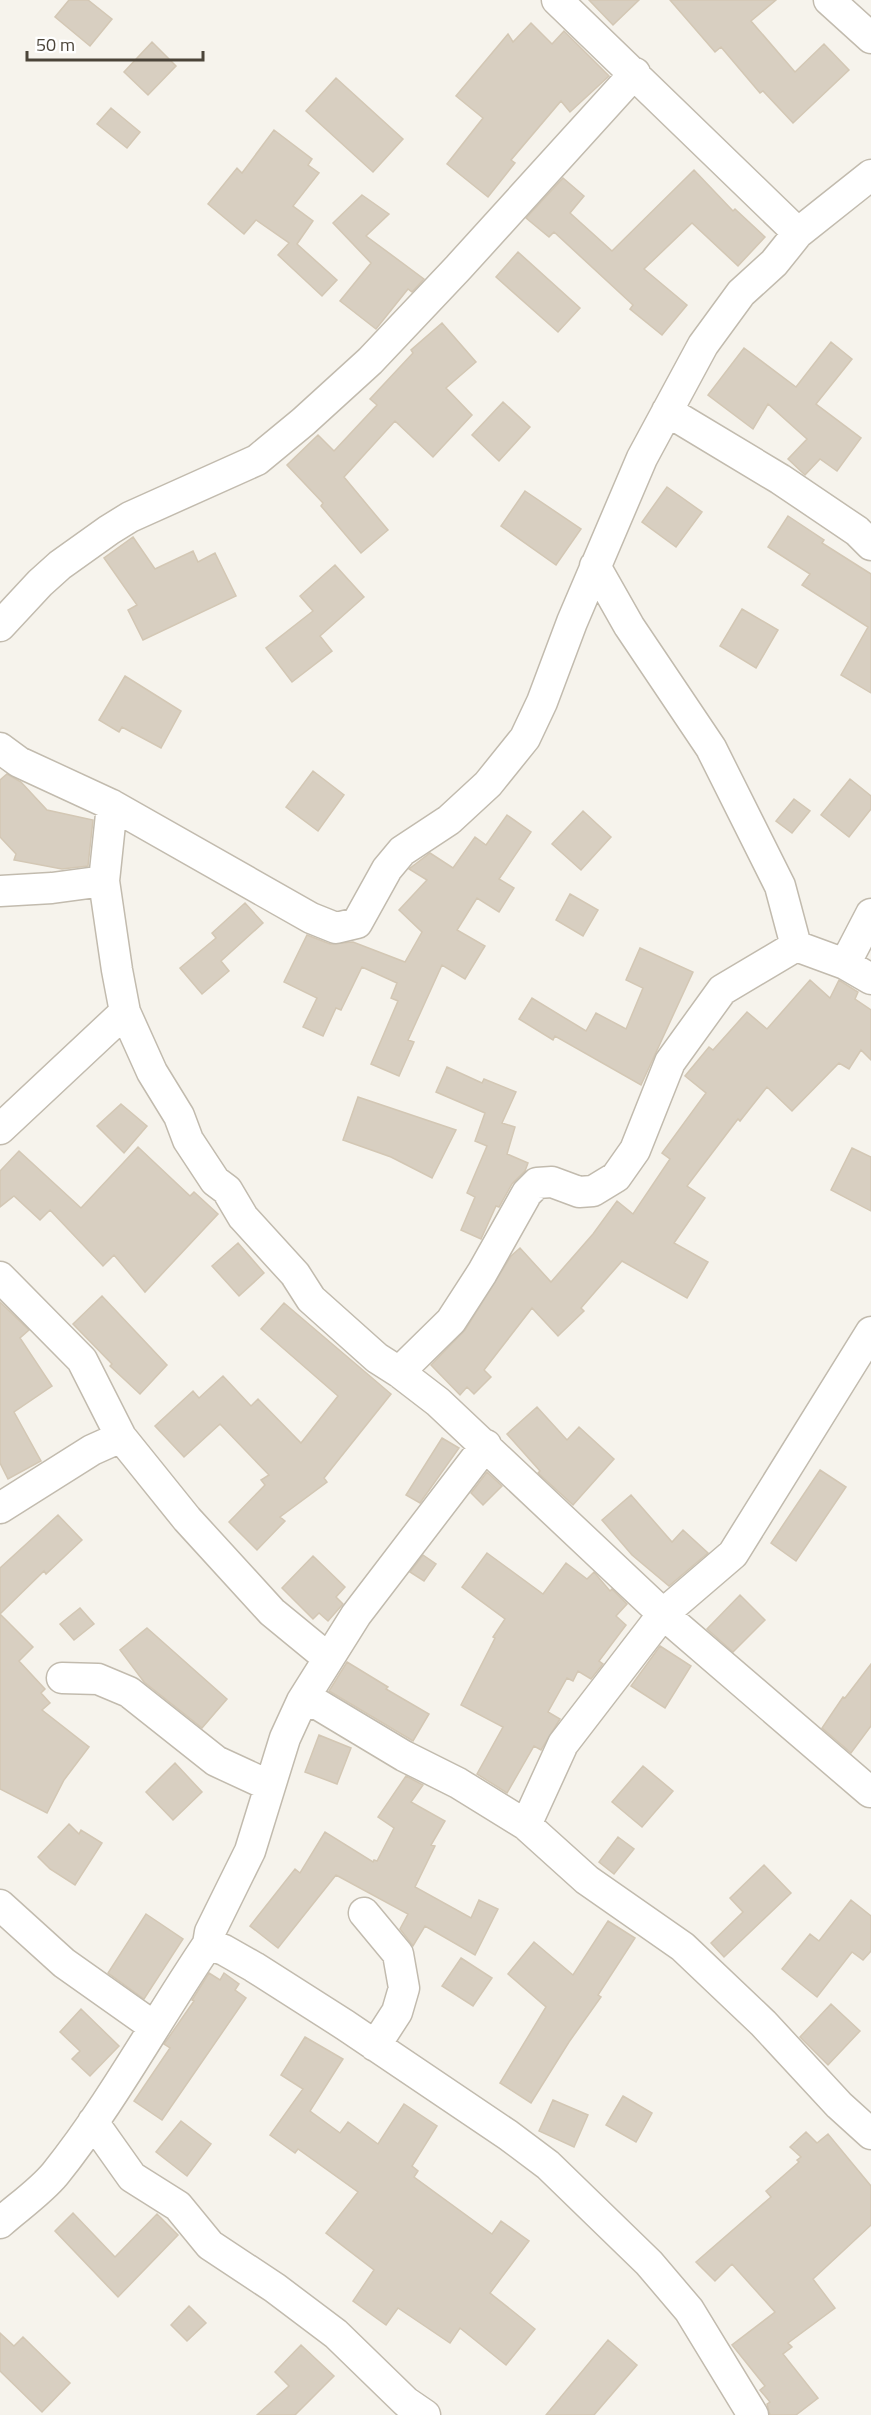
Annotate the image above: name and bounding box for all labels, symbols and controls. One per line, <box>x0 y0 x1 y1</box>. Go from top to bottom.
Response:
scale bar <box>27 24 202 62</box>
text: 50 m <box>36 31 75 58</box>

